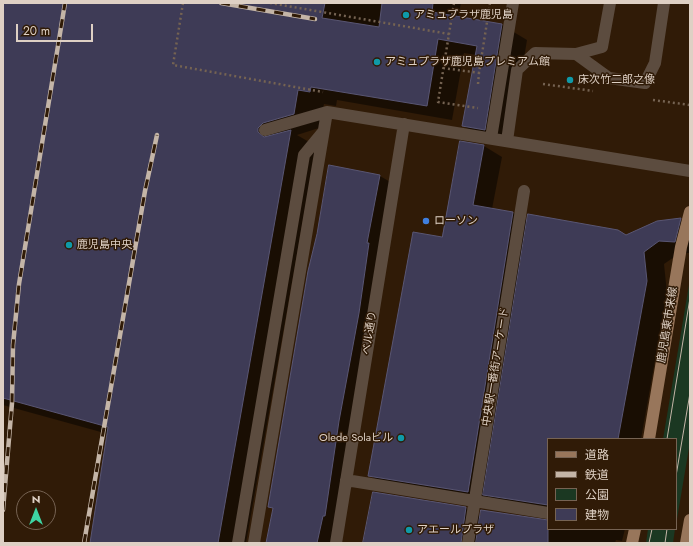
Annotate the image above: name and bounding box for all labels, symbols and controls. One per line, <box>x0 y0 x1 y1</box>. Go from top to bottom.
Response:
place label: アミュプラザ鹿児島 <box>414 8 513 22</box>
marker: アミュプラザ鹿児島 <box>401 10 411 20</box>
scale bar <box>18 16 95 42</box>
text: 20 m <box>23 22 50 40</box>
place label: アミュプラザ鹿児島プレミアム館 <box>385 55 550 69</box>
marker: アミュプラザ鹿児島プレミアム館 <box>372 57 382 67</box>
place label: 床次竹二郎之像 <box>578 73 655 87</box>
marker: 床次竹二郎之像 <box>565 75 575 85</box>
place label: ローソン <box>434 214 478 228</box>
marker: ローソン <box>421 216 431 226</box>
place label: 鹿児島中央 <box>77 238 132 252</box>
marker: 鹿児島中央 <box>64 240 74 250</box>
street label: 鹿児島東市来線 <box>655 286 681 364</box>
street label: 中央駅一番街アーケード <box>480 307 512 427</box>
street label: ベル通り <box>360 310 380 356</box>
place label: Olede Solaビル <box>319 431 393 445</box>
marker: Olede Solaビル <box>396 433 406 443</box>
legend <box>547 438 677 530</box>
text: 道路 <box>585 446 609 464</box>
text: 鉄道 <box>585 466 609 484</box>
text: 公園 <box>585 486 609 504</box>
north arrow <box>16 490 56 530</box>
text: N <box>32 491 40 507</box>
text: 建物 <box>585 506 609 524</box>
place label: アエールプラザ <box>417 523 494 537</box>
marker: アエールプラザ <box>404 525 414 535</box>

